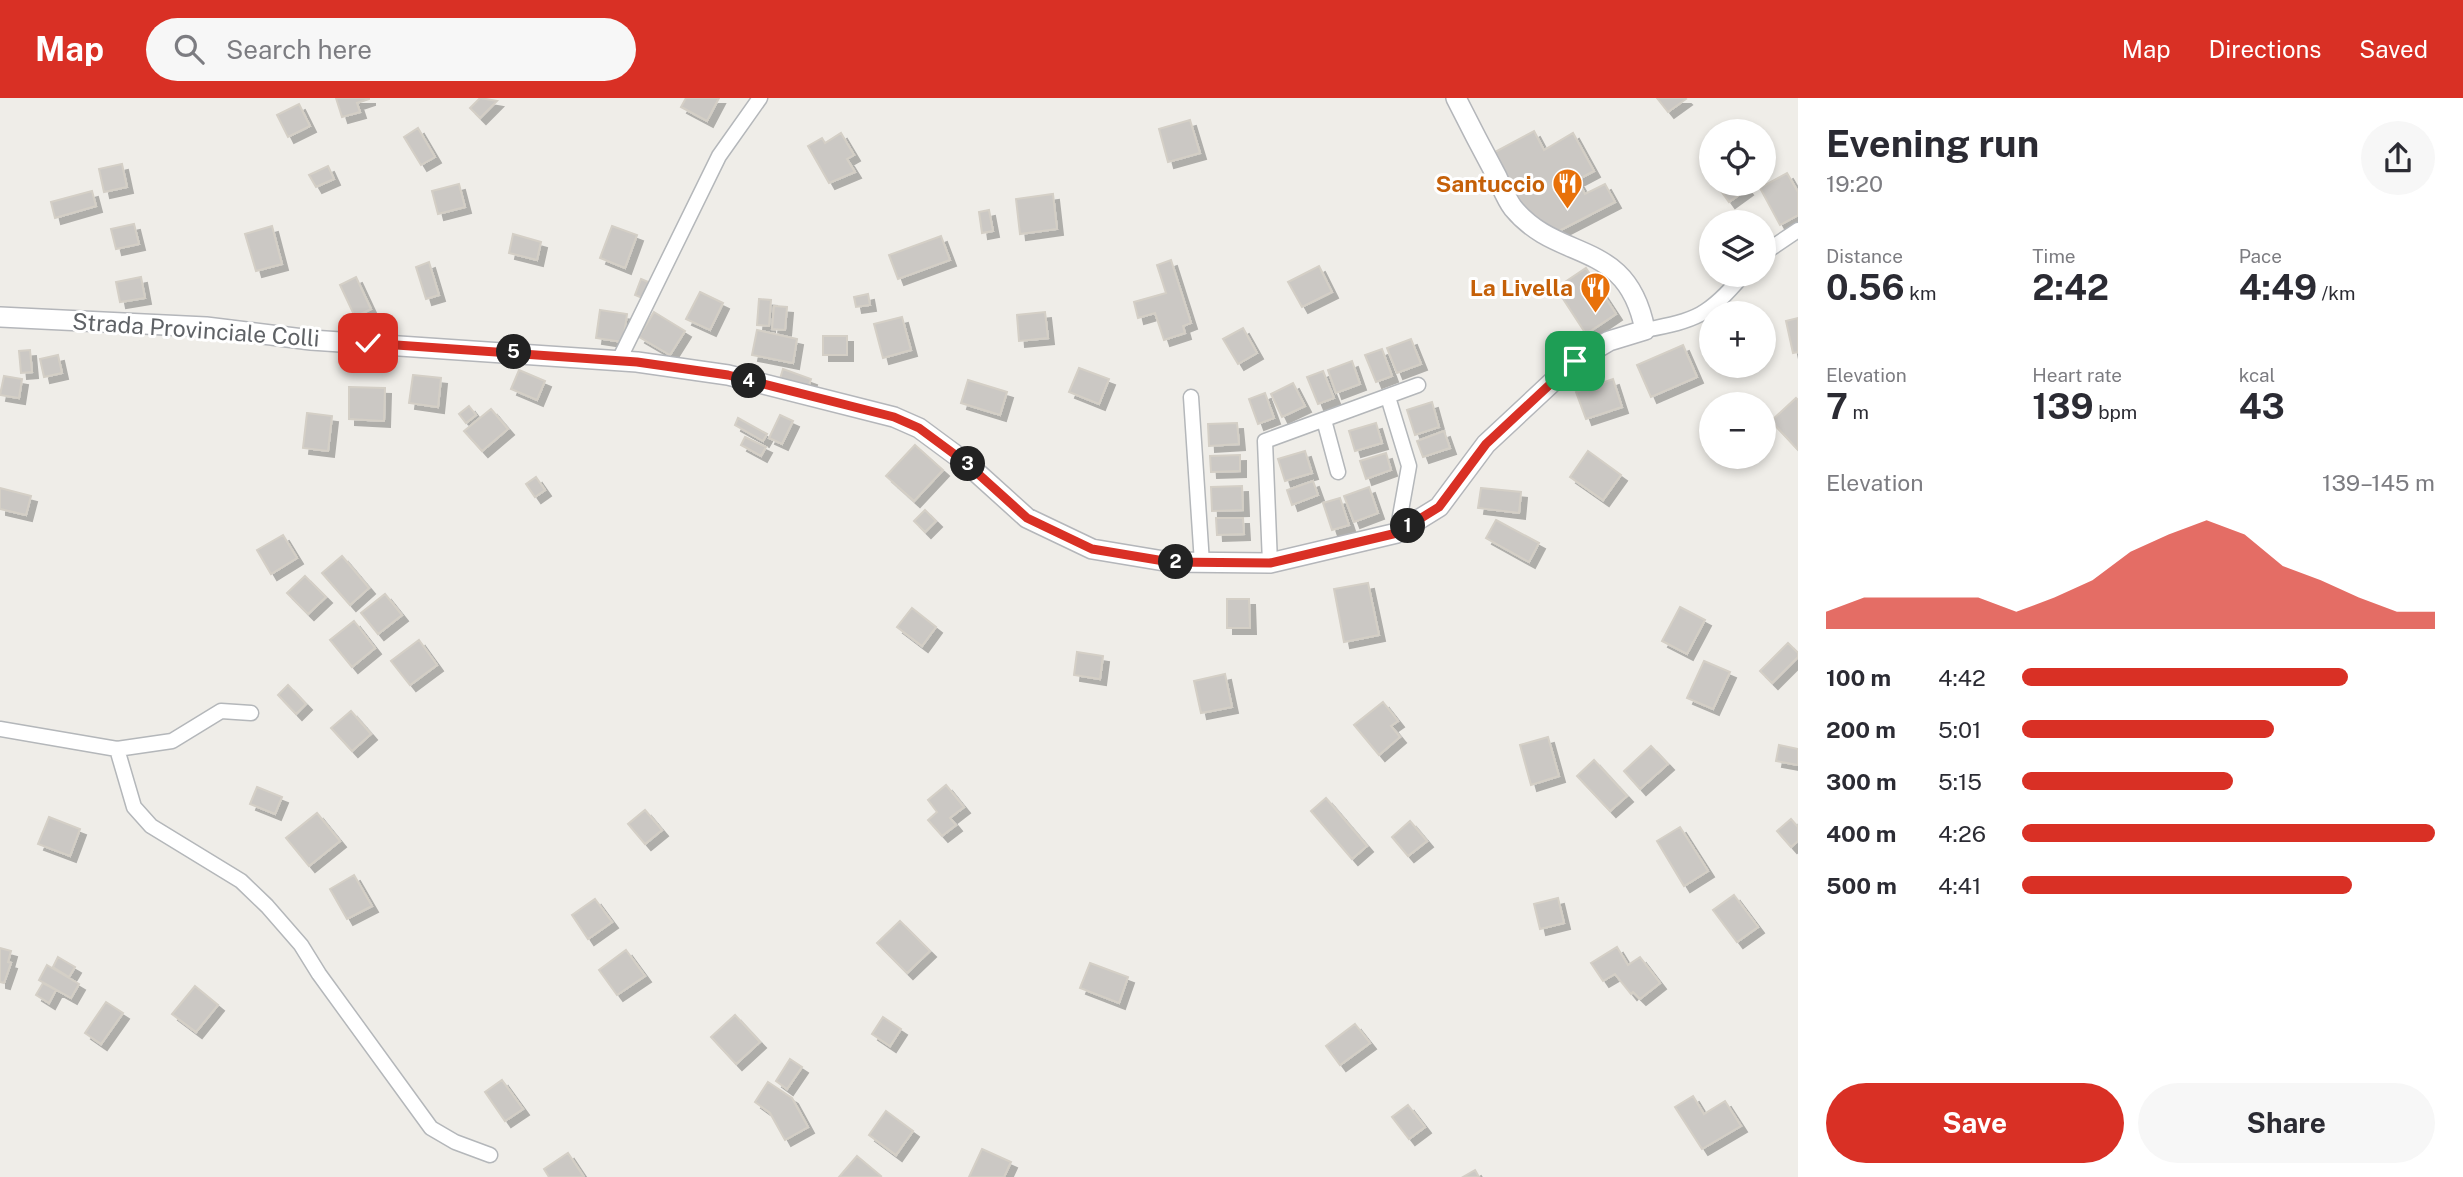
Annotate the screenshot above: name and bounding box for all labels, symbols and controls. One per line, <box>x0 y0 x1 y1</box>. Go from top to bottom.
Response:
search box <box>146 18 636 81</box>
text: Map <box>35 30 104 68</box>
icon: search <box>170 30 208 68</box>
text: Search here <box>226 34 372 65</box>
text: Map <box>2122 35 2171 63</box>
text: Directions <box>2209 35 2321 63</box>
text: Saved <box>2359 35 2428 63</box>
map controls <box>1699 119 1776 469</box>
button: locate <box>1699 119 1776 196</box>
text: Evening run <box>1826 121 2039 166</box>
button: share <box>2361 121 2435 195</box>
restaurant icon: Santuccio <box>1551 167 1585 211</box>
place label: Santuccio <box>1435 170 1545 197</box>
text: 19:20 <box>1826 170 1883 197</box>
button: layers <box>1699 210 1776 287</box>
text: Distance <box>1826 245 1903 267</box>
text: Time <box>2032 245 2076 267</box>
text: Pace <box>2239 245 2282 267</box>
text: 0.56 <box>1826 267 1905 308</box>
text: 2:42 <box>2032 267 2109 308</box>
text: 4:49 <box>2239 267 2317 308</box>
restaurant icon: La Livella <box>1579 271 1613 315</box>
place label: La Livella <box>1470 274 1573 301</box>
text: km <box>1905 282 1936 304</box>
text: /km <box>2317 282 2355 304</box>
button: + <box>1699 301 1776 378</box>
street label: Strada Provinciale Colli <box>72 307 321 352</box>
pin <box>338 313 398 373</box>
icon: check <box>349 324 387 362</box>
pin <box>1545 331 1605 391</box>
pin: 5 <box>496 334 532 370</box>
text: 5 <box>507 340 520 362</box>
icon: arrive <box>1556 342 1594 380</box>
pin: 4 <box>732 364 766 398</box>
text: Elevation <box>1826 364 1907 386</box>
text: Heart rate <box>2032 364 2122 386</box>
text: kcal <box>2239 364 2275 386</box>
text: 4 <box>742 369 755 391</box>
text: 7 <box>1826 386 1848 427</box>
text: 139 <box>2032 386 2094 427</box>
text: 43 <box>2239 386 2285 427</box>
button: − <box>1699 392 1776 469</box>
text: m <box>1848 401 1869 423</box>
text: bpm <box>2094 401 2137 423</box>
pin: 3 <box>950 446 986 482</box>
text: 3 <box>961 452 974 474</box>
text: Elevation <box>1826 469 1924 496</box>
text: 139–145 m <box>2322 469 2435 496</box>
pin: 1 <box>1390 508 1426 544</box>
text: 1 <box>1403 514 1412 536</box>
pin: 2 <box>1158 545 1194 580</box>
text: 2 <box>1169 550 1182 572</box>
text: 100 m <box>1826 664 1891 691</box>
text: 4:42 <box>1938 664 1986 691</box>
text: 200 m <box>1826 716 1896 743</box>
text: 5:01 <box>1938 716 1981 743</box>
text: 300 m <box>1826 768 1897 795</box>
text: 5:15 <box>1938 768 1982 795</box>
text: 400 m <box>1826 820 1896 847</box>
text: 4:26 <box>1938 820 1986 847</box>
text: 500 m <box>1826 872 1897 899</box>
text: 4:41 <box>1938 872 1981 899</box>
button: Save <box>1826 1083 2124 1163</box>
button: Share <box>2138 1083 2435 1163</box>

